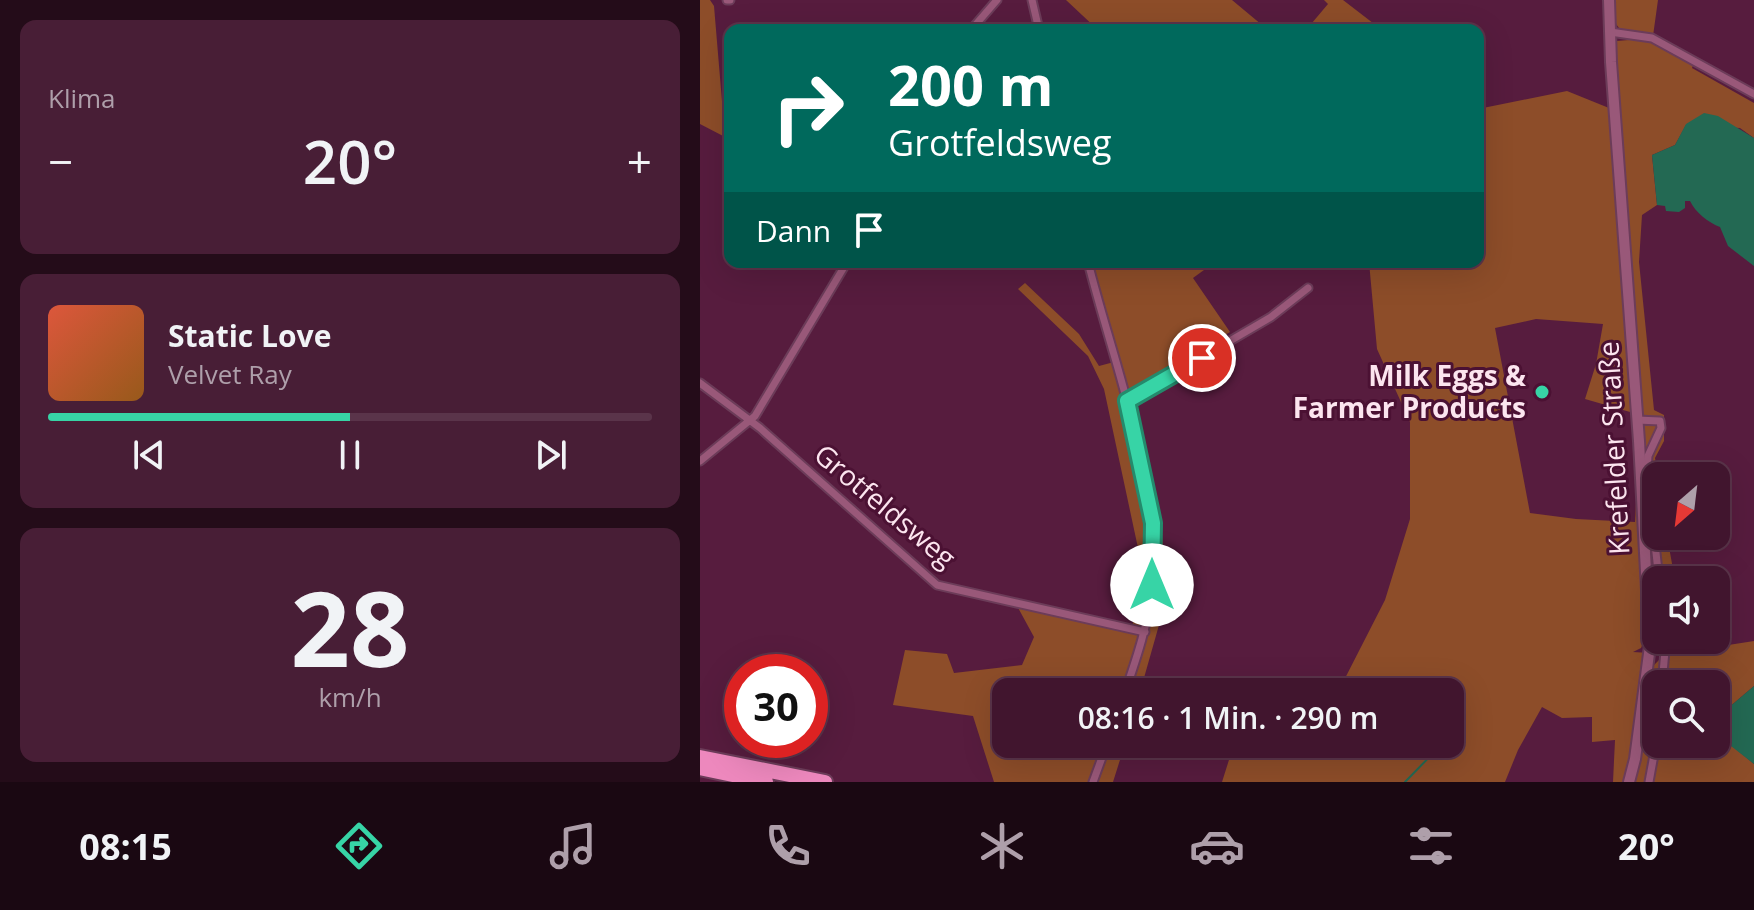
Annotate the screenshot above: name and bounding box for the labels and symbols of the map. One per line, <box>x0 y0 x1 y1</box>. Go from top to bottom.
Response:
pin <box>1168 324 1236 392</box>
street label: Krefelder Straße <box>1588 340 1638 556</box>
place label: Milk Eggs & Farmer Products <box>1293 356 1526 426</box>
marker: Milk Eggs & Farmer Products <box>1533 383 1551 401</box>
street label: Grotfeldsweg <box>807 435 964 576</box>
north arrow <box>1642 462 1730 550</box>
position arrow <box>1110 543 1194 627</box>
speed limit sign: 30 <box>724 654 828 758</box>

